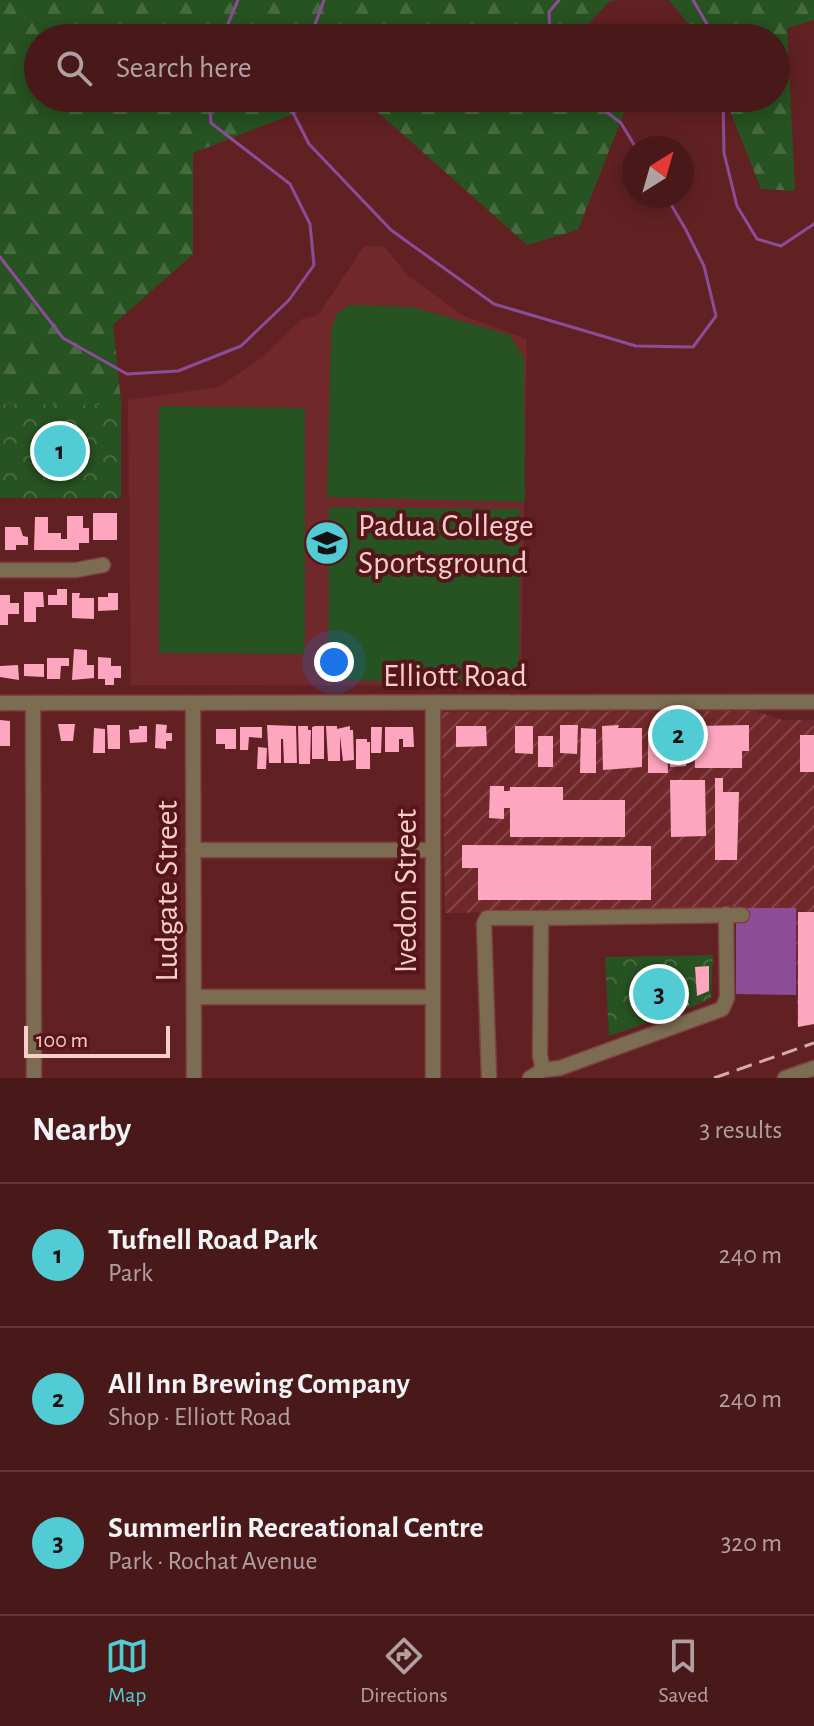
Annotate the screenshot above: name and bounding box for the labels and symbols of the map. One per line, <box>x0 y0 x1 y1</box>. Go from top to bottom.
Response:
north arrow <box>622 136 694 208</box>
pin: 1 <box>34 421 86 481</box>
place label: Padua College Sportsground <box>358 510 534 579</box>
school or university icon: Padua College Sportsground <box>303 519 351 567</box>
your location <box>314 642 354 682</box>
street label: Elliott Road <box>383 660 527 692</box>
pin: 2 <box>652 705 704 765</box>
street label: Ludgate Street <box>151 800 183 982</box>
street label: Ivedon Street <box>390 809 422 973</box>
pin: 3 <box>633 964 685 1024</box>
scale bar <box>24 1022 170 1058</box>

